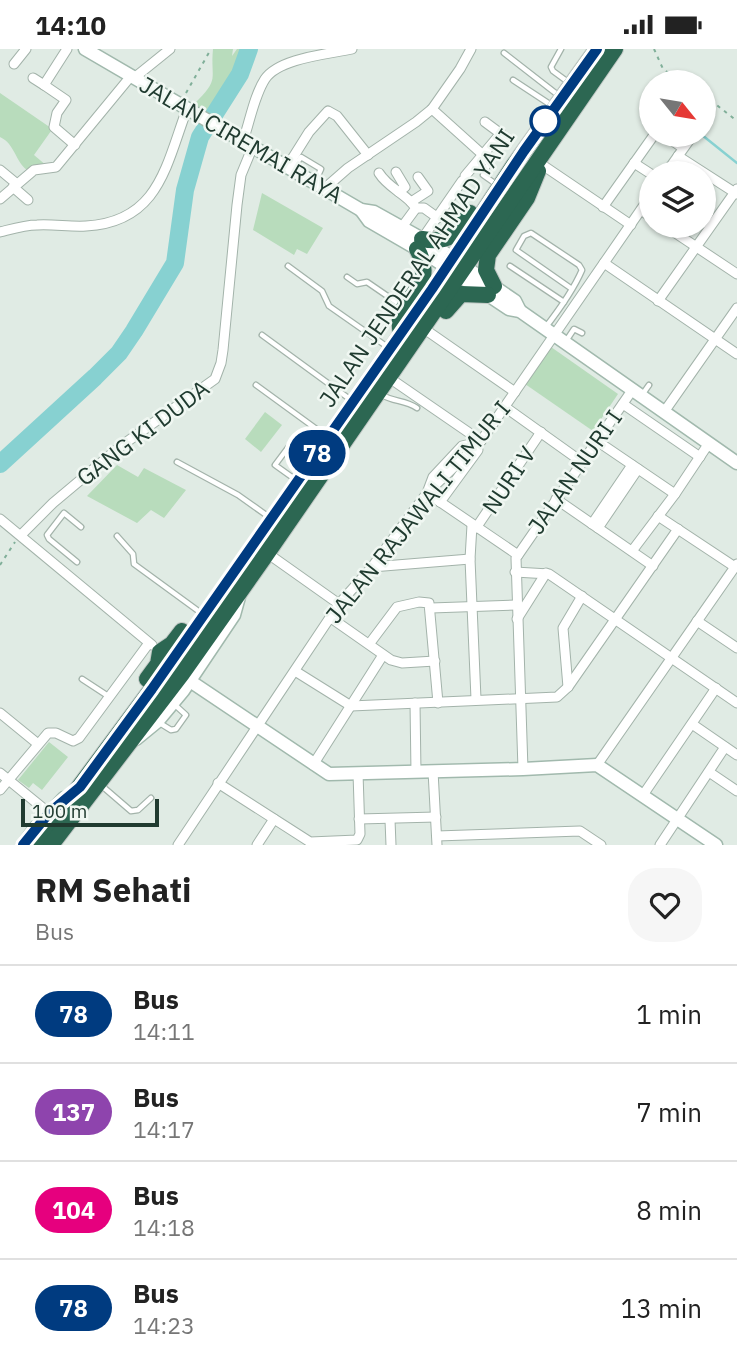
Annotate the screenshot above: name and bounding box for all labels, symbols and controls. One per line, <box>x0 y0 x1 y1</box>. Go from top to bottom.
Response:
text: 14:10 <box>35 8 106 42</box>
street label: JALAN CIREMAI RAYA <box>135 69 349 210</box>
north arrow <box>639 70 716 147</box>
map controls <box>639 70 716 238</box>
unlabelled marker <box>530 106 560 136</box>
street label: JALAN JENDERAL AHMAD YANI <box>312 123 521 412</box>
button: layers <box>639 161 716 238</box>
street label: GANG KI DUDA <box>70 372 215 492</box>
street label: JALAN RAJAWALI TIMUR I <box>318 394 516 629</box>
street label: JALAN NURI I <box>520 403 628 539</box>
line badge: 78 <box>286 430 348 476</box>
text: 78 <box>303 437 331 469</box>
street label: NURI V <box>475 440 542 519</box>
scale bar <box>21 796 159 828</box>
text: 100 m <box>32 799 87 823</box>
text: RM Sehati <box>35 868 192 911</box>
button: heart <box>628 868 702 942</box>
text: Bus <box>35 916 74 946</box>
text: Bus <box>133 982 179 1016</box>
text: 1 min <box>636 997 702 1031</box>
text: 78 <box>59 998 88 1030</box>
text: 14:11 <box>133 1016 195 1046</box>
text: Bus <box>133 1080 179 1114</box>
text: 7 min <box>636 1095 702 1129</box>
text: 137 <box>52 1096 95 1128</box>
text: 14:17 <box>133 1114 195 1144</box>
text: Bus <box>133 1178 179 1212</box>
text: 8 min <box>636 1193 702 1227</box>
text: 104 <box>52 1194 95 1226</box>
text: 14:18 <box>133 1212 195 1242</box>
text: Bus <box>133 1276 179 1310</box>
text: 13 min <box>621 1291 702 1325</box>
text: 78 <box>59 1292 88 1324</box>
text: 14:23 <box>133 1310 195 1340</box>

